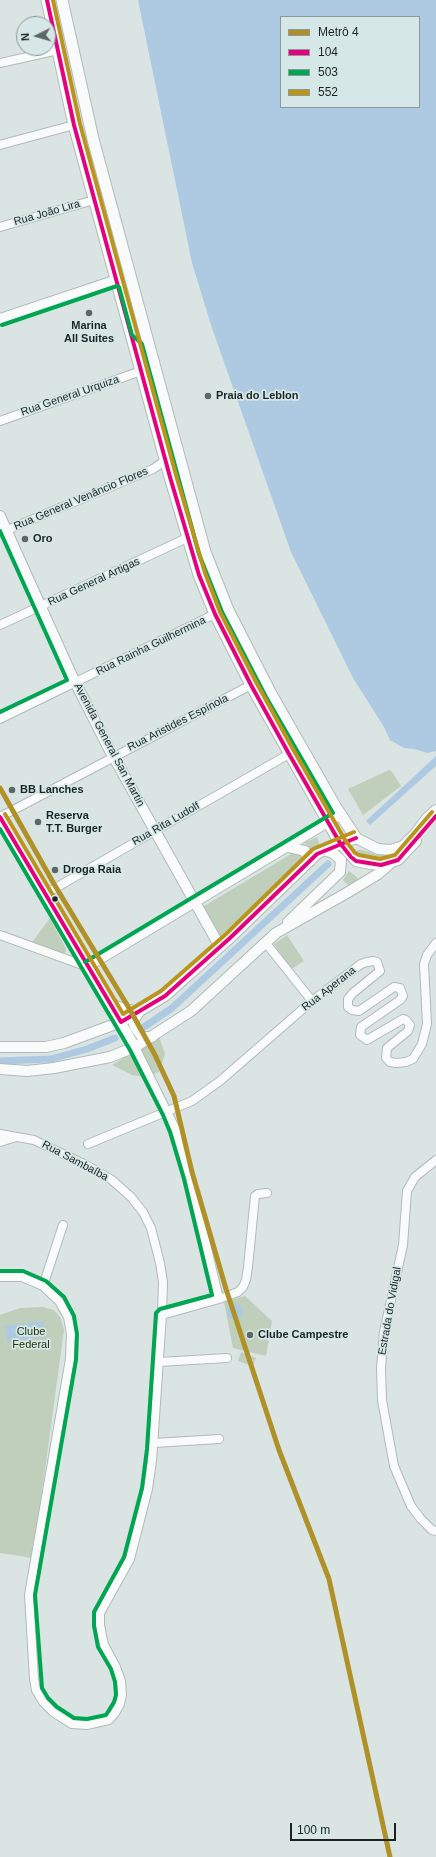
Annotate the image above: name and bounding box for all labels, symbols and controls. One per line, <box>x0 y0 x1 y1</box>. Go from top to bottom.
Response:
north arrow <box>16 16 56 56</box>
legend <box>280 16 420 108</box>
text: Metrô 4 <box>318 25 359 39</box>
text: N <box>19 32 31 41</box>
text: 104 <box>318 45 338 59</box>
text: 503 <box>318 65 338 79</box>
text: 552 <box>318 85 338 99</box>
street label: Rua João Lira <box>12 197 82 229</box>
marker: Marina All Suites <box>84 308 94 318</box>
place label: Marina All Suites <box>64 319 114 345</box>
street label: Rua General Urquiza <box>19 373 121 419</box>
place label: Praia do Leblon <box>216 389 299 403</box>
marker: Praia do Leblon <box>203 391 213 401</box>
street label: Rua General Venâncio Flores <box>12 465 150 533</box>
place label: Oro <box>33 532 53 546</box>
marker: Oro <box>20 534 30 544</box>
street label: Rua General Artigas <box>46 555 142 609</box>
street label: Rua Rainha Guilhermina <box>94 614 208 678</box>
street label: Avenida General San Martin <box>71 681 147 809</box>
street label: Rua Aristides Espínola <box>125 692 231 754</box>
place label: BB Lanches <box>20 783 84 797</box>
marker: BB Lanches <box>7 785 17 795</box>
street label: Rua Rita Ludolf <box>130 799 202 849</box>
place label: Reserva T.T. Burger <box>46 809 102 835</box>
marker: Reserva T.T. Burger <box>33 817 43 827</box>
place label: Droga Raia <box>63 863 121 877</box>
marker: Droga Raia <box>50 865 60 875</box>
unlabelled marker <box>50 894 60 904</box>
street label: Rua Aperana <box>299 964 359 1014</box>
street label: Rua Sambaíba <box>40 1138 110 1184</box>
street label: Estrada do Vidigal <box>376 1266 404 1356</box>
park label: Clube Federal <box>12 1325 50 1351</box>
place label: Clube Campestre <box>258 1328 348 1342</box>
marker: Clube Campestre <box>245 1330 255 1340</box>
scale bar <box>292 1815 398 1841</box>
text: 100 m <box>297 1823 330 1837</box>

